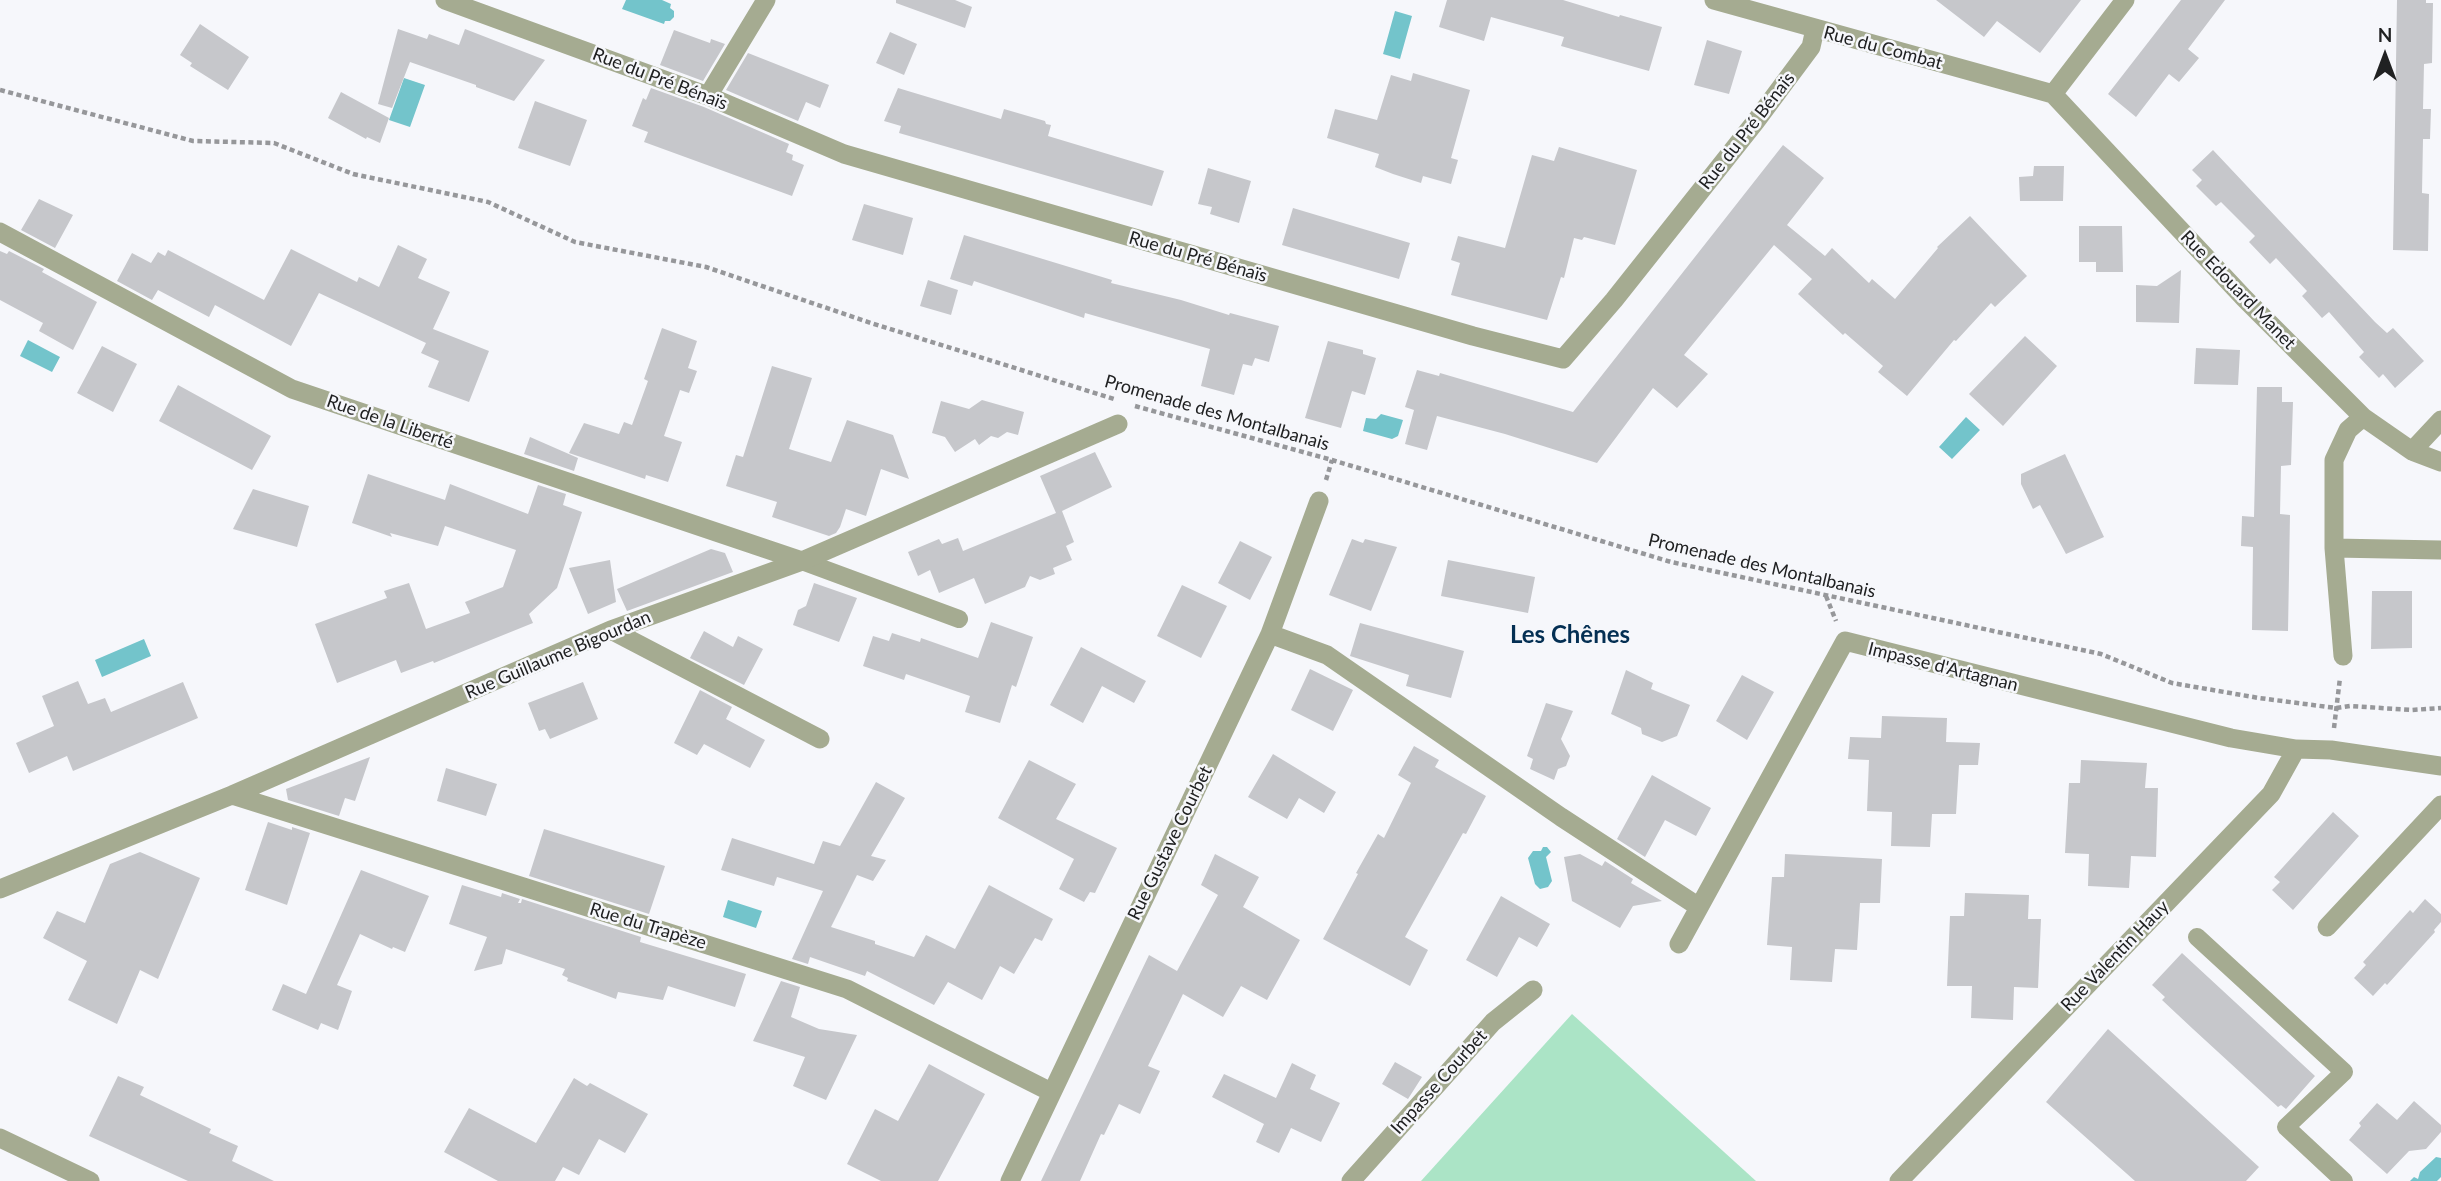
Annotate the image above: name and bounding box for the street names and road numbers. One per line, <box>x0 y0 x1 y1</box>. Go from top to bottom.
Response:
street label: Rue du Combat <box>1821 22 1945 74</box>
street label: Rue du Pré Bénaïs <box>589 43 731 115</box>
street label: Rue du Pré Bénaïs <box>1695 68 1799 194</box>
street label: Rue Edouard Manet <box>2176 226 2300 354</box>
street label: Rue du Pré Bénaïs <box>1126 227 1270 287</box>
street label: Promenade des Montalbanais <box>1102 371 1332 455</box>
street label: Rue de la Liberté <box>324 390 456 454</box>
street label: Promenade des Montalbanais <box>1646 529 1878 603</box>
street label: Rue Guillaume Bigourdan <box>462 606 654 704</box>
street label: Impasse d'Artagnan <box>1866 638 2020 696</box>
street label: Rue Gustave Courbet <box>1123 762 1217 924</box>
street label: Rue Valentin Hauy <box>2057 896 2173 1016</box>
street label: Rue du Trapèze <box>587 898 709 954</box>
street label: Impasse Courbet <box>1386 1025 1492 1139</box>

